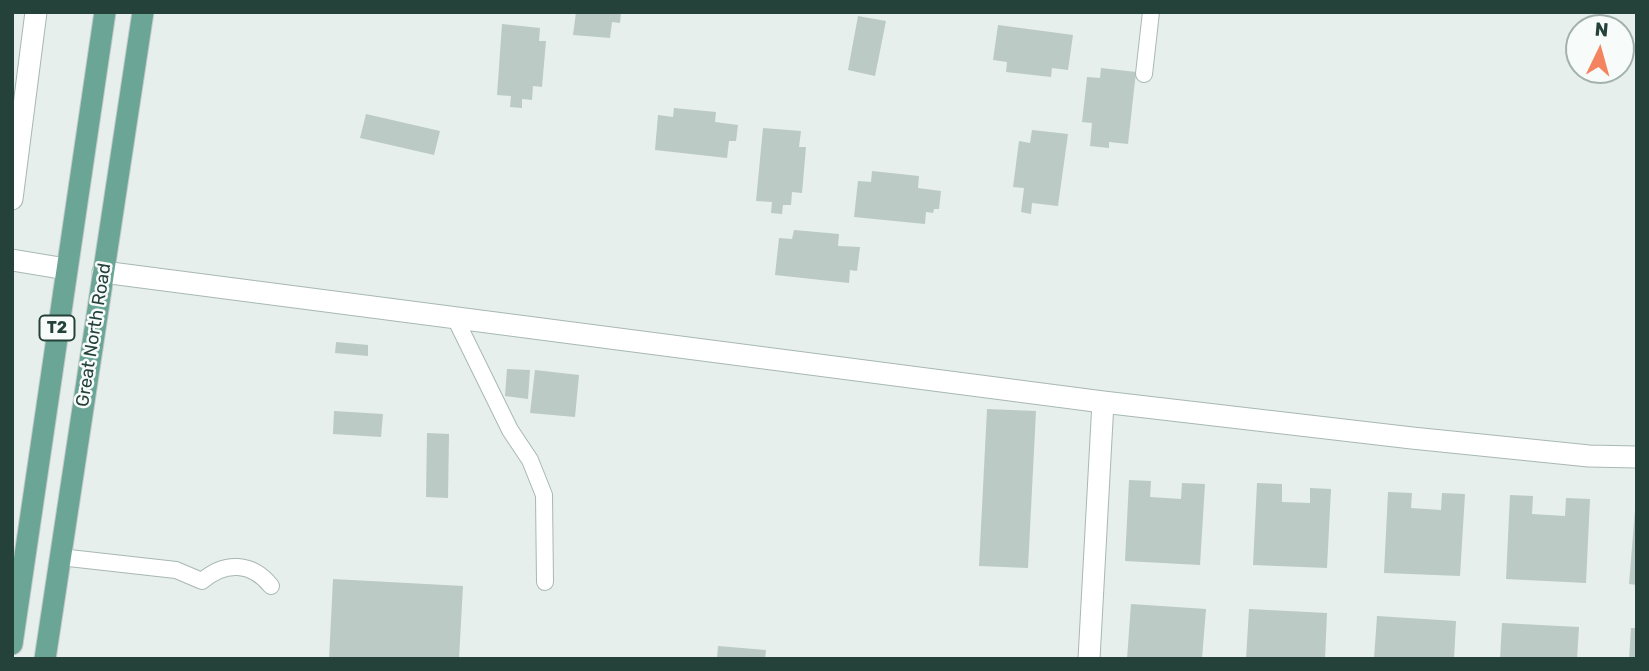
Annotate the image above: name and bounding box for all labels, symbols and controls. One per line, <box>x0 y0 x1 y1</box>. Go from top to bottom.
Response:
north arrow <box>1565 14 1635 84</box>
text: N <box>1594 18 1610 42</box>
street label: Great North Road <box>72 262 116 408</box>
road number: T2 <box>40 316 74 340</box>

